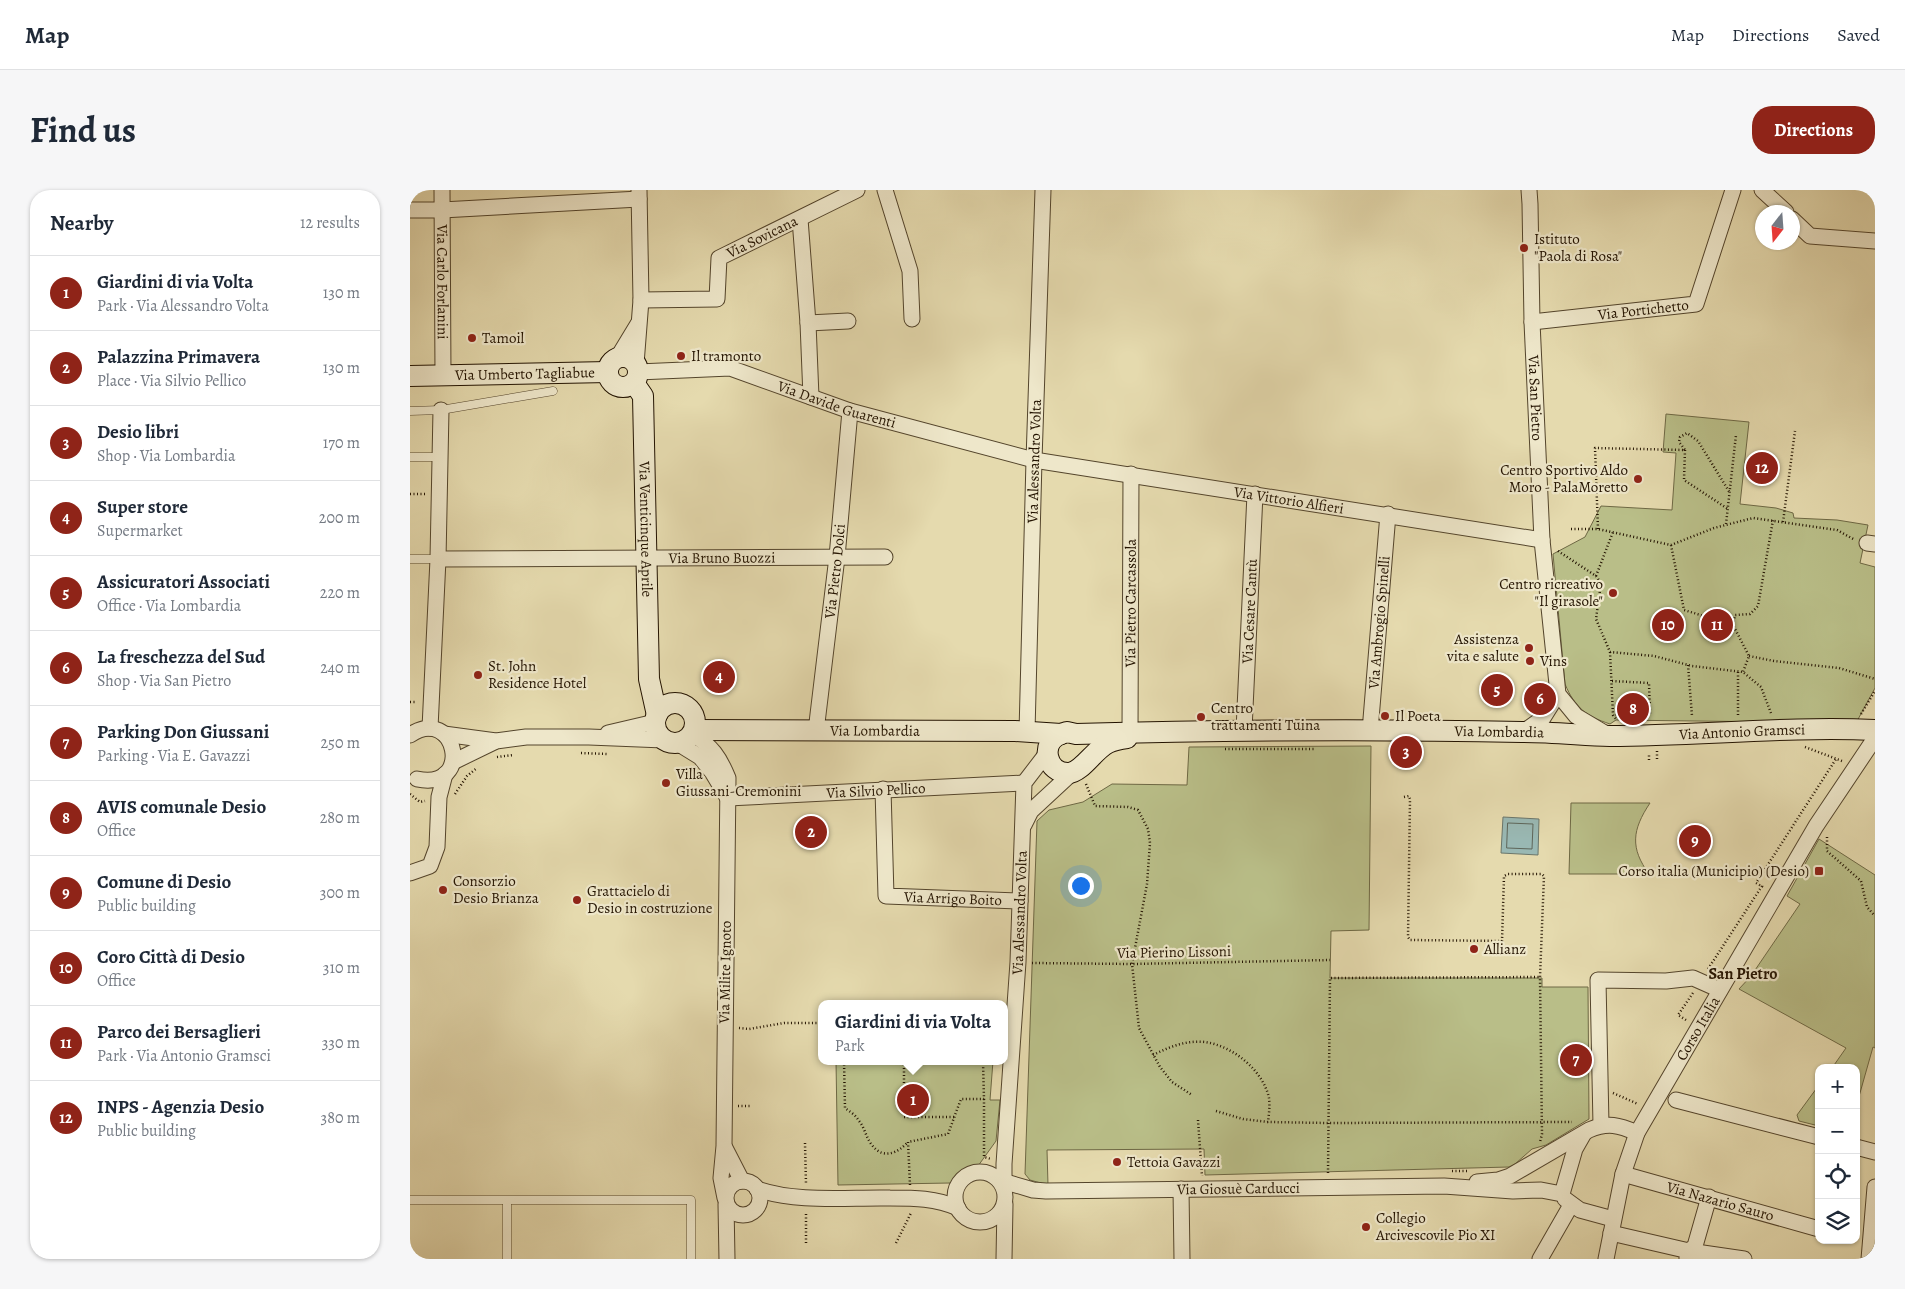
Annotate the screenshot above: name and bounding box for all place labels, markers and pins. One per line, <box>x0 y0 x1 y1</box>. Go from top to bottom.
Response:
place label: Istituto "Paola di Rosa" <box>1534 229 1622 266</box>
marker: Istituto "Paola di Rosa" <box>1518 242 1530 254</box>
place label: Tamoil <box>482 328 525 348</box>
marker: Tamoil <box>466 332 478 344</box>
place label: Il tramonto <box>691 346 761 366</box>
marker: Il tramonto <box>675 350 687 362</box>
pin: 12 <box>1746 449 1778 487</box>
place label: Centro Sportivo Aldo Moro - PalaMoretto <box>1500 460 1628 497</box>
marker: Centro Sportivo Aldo Moro - PalaMoretto <box>1632 473 1644 485</box>
place label: Centro ricreativo "Il girasole" <box>1499 574 1603 611</box>
marker: Centro ricreativo "Il girasole" <box>1607 587 1619 599</box>
pin: 10 <box>1652 606 1684 644</box>
pin: 11 <box>1701 606 1733 644</box>
place label: Assistenza vita e salute <box>1446 629 1519 666</box>
marker: Assistenza vita e salute <box>1523 642 1535 654</box>
place label: Vins <box>1539 651 1567 671</box>
marker: Vins <box>1524 655 1536 667</box>
place label: St. John Residence Hotel <box>488 656 587 693</box>
pin: 4 <box>703 658 735 696</box>
marker: St. John Residence Hotel <box>472 669 484 681</box>
pin: 5 <box>1481 671 1513 709</box>
pin: 6 <box>1524 680 1556 718</box>
pin: 8 <box>1617 690 1649 728</box>
place label: Centro trattamenti Tuina <box>1211 698 1320 735</box>
place label: Il Poeta <box>1395 706 1441 726</box>
marker: Il Poeta <box>1379 710 1391 722</box>
marker: Centro trattamenti Tuina <box>1195 711 1207 723</box>
pin: 3 <box>1390 733 1422 771</box>
place label: Villa Giussani-Cremonini <box>675 764 802 801</box>
marker: Villa Giussani-Cremonini <box>660 777 672 789</box>
pin: 2 <box>795 813 827 851</box>
pin: 9 <box>1679 822 1711 860</box>
place label: Corso italia (Municipio) (Desio) <box>1619 861 1809 881</box>
marker: Corso italia (Municipio) (Desio) <box>1813 865 1825 877</box>
place label: Consorzio Desio Brianza <box>453 871 539 908</box>
place label: Grattacielo di Desio in costruzione <box>587 881 713 918</box>
marker: Consorzio Desio Brianza <box>437 884 449 896</box>
marker: Grattacielo di Desio in costruzione <box>571 894 583 906</box>
place label: Allianz <box>1483 939 1526 959</box>
marker: Allianz <box>1468 943 1480 955</box>
pin: 7 <box>1560 1041 1592 1079</box>
pin: 1 <box>897 1081 929 1119</box>
place label: Tettoia Gavazzi <box>1127 1152 1221 1172</box>
marker: Tettoia Gavazzi <box>1111 1156 1123 1168</box>
place label: Collegio Arcivescovile Pio XI <box>1375 1208 1496 1245</box>
marker: Collegio Arcivescovile Pio XI <box>1360 1221 1372 1233</box>

